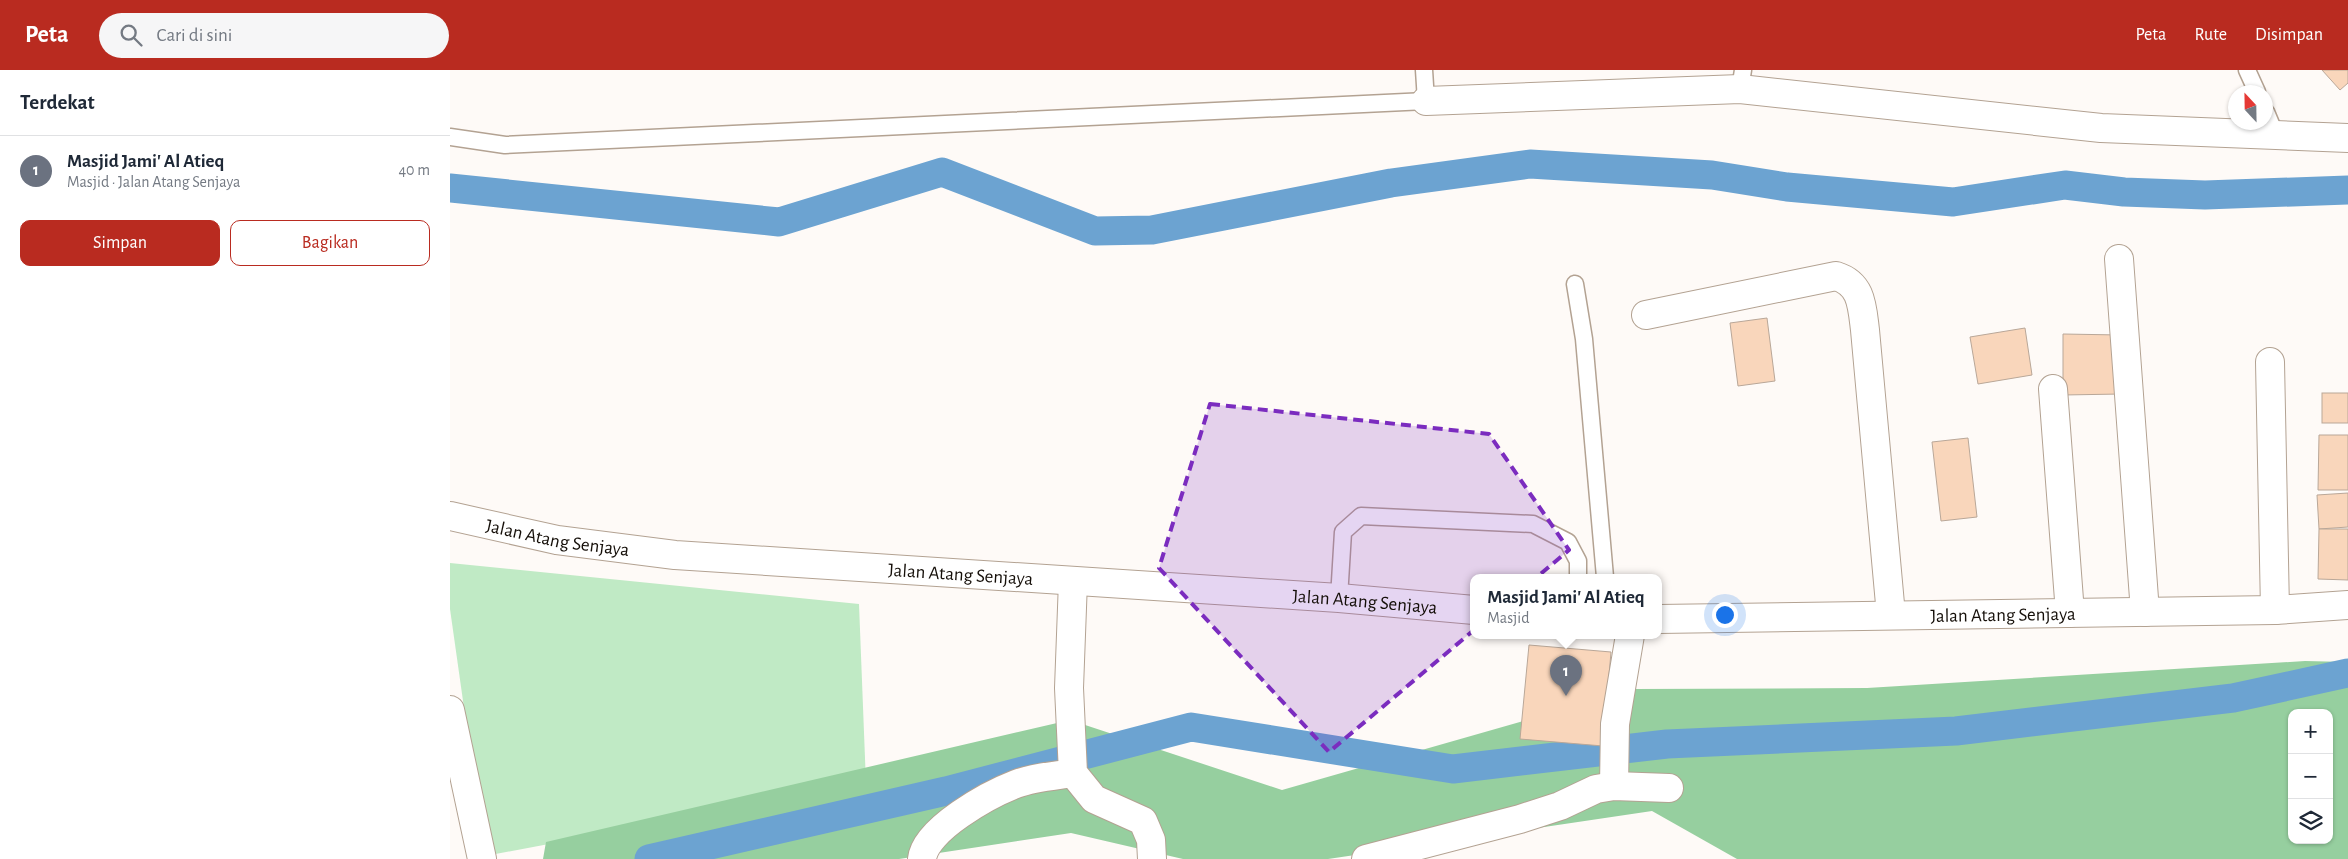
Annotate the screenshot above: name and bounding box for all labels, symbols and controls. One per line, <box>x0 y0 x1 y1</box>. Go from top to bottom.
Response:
search box <box>99 13 449 58</box>
icon: search <box>117 21 145 49</box>
text: Peta <box>25 23 69 47</box>
text: Cari di sini <box>157 26 232 45</box>
text: Peta <box>2135 26 2166 44</box>
text: Rute <box>2194 26 2227 44</box>
text: Disimpan <box>2255 26 2323 44</box>
north arrow <box>2228 85 2273 130</box>
text: Terdekat <box>20 92 95 113</box>
text: Masjid Jami' Al Atieq <box>67 152 224 171</box>
text: 1 <box>33 162 39 178</box>
text: 40 m <box>398 162 430 178</box>
text: Masjid · Jalan Atang Senjaya <box>67 174 240 190</box>
button: Simpan <box>20 220 220 266</box>
button: Bagikan <box>230 220 430 266</box>
street label: Jalan Atang Senjaya <box>484 516 631 560</box>
street label: Jalan Atang Senjaya <box>888 561 1034 589</box>
popup <box>1470 574 1662 639</box>
street label: Jalan Atang Senjaya <box>1292 587 1438 618</box>
text: Masjid Jami' Al Atieq <box>1487 588 1645 607</box>
your location <box>1712 602 1738 628</box>
street label: Jalan Atang Senjaya <box>1930 605 2076 626</box>
text: Masjid <box>1487 610 1529 626</box>
pin: 1 <box>1550 655 1582 696</box>
map controls <box>2288 709 2333 844</box>
button: + <box>2288 709 2333 754</box>
button: − <box>2288 754 2333 799</box>
button: layers <box>2288 799 2333 844</box>

